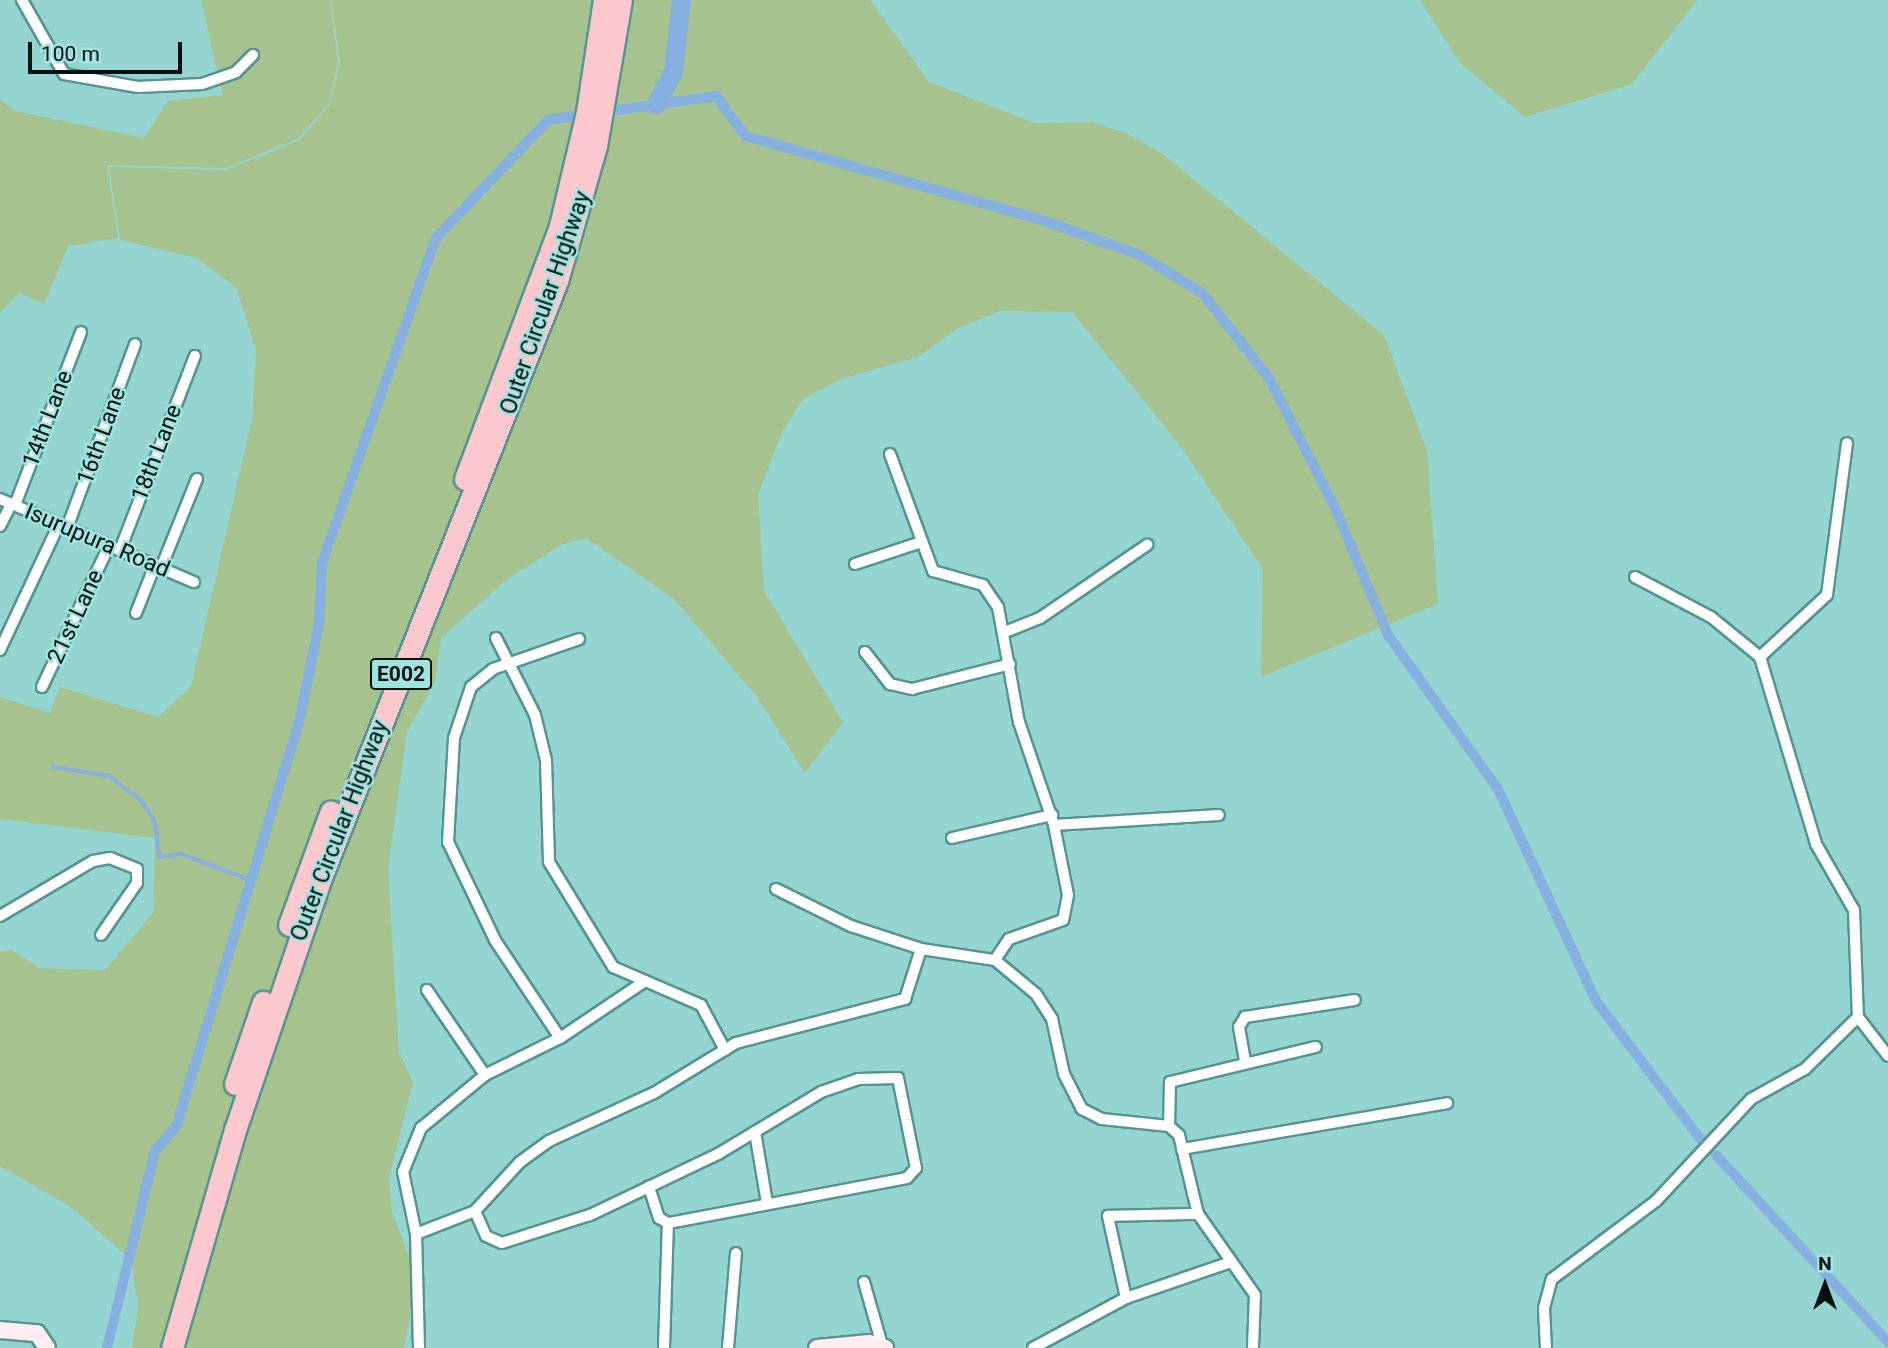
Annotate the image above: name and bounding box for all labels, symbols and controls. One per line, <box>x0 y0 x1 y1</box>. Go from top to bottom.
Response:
scale bar <box>32 28 186 72</box>
text: 100 m <box>41 42 100 66</box>
street label: Outer Circular Highway <box>495 188 597 418</box>
street label: 14th Lane <box>17 367 79 471</box>
street label: 16th Lane <box>72 384 132 488</box>
street label: 18th Lane <box>126 401 188 505</box>
street label: Isurupura Road <box>20 498 174 584</box>
street label: 21st Lane <box>42 566 110 668</box>
road number: E002 <box>370 656 432 692</box>
street label: Outer Circular Highway <box>285 717 395 945</box>
north arrow <box>1790 1250 1860 1320</box>
text: N <box>1818 1252 1832 1275</box>

